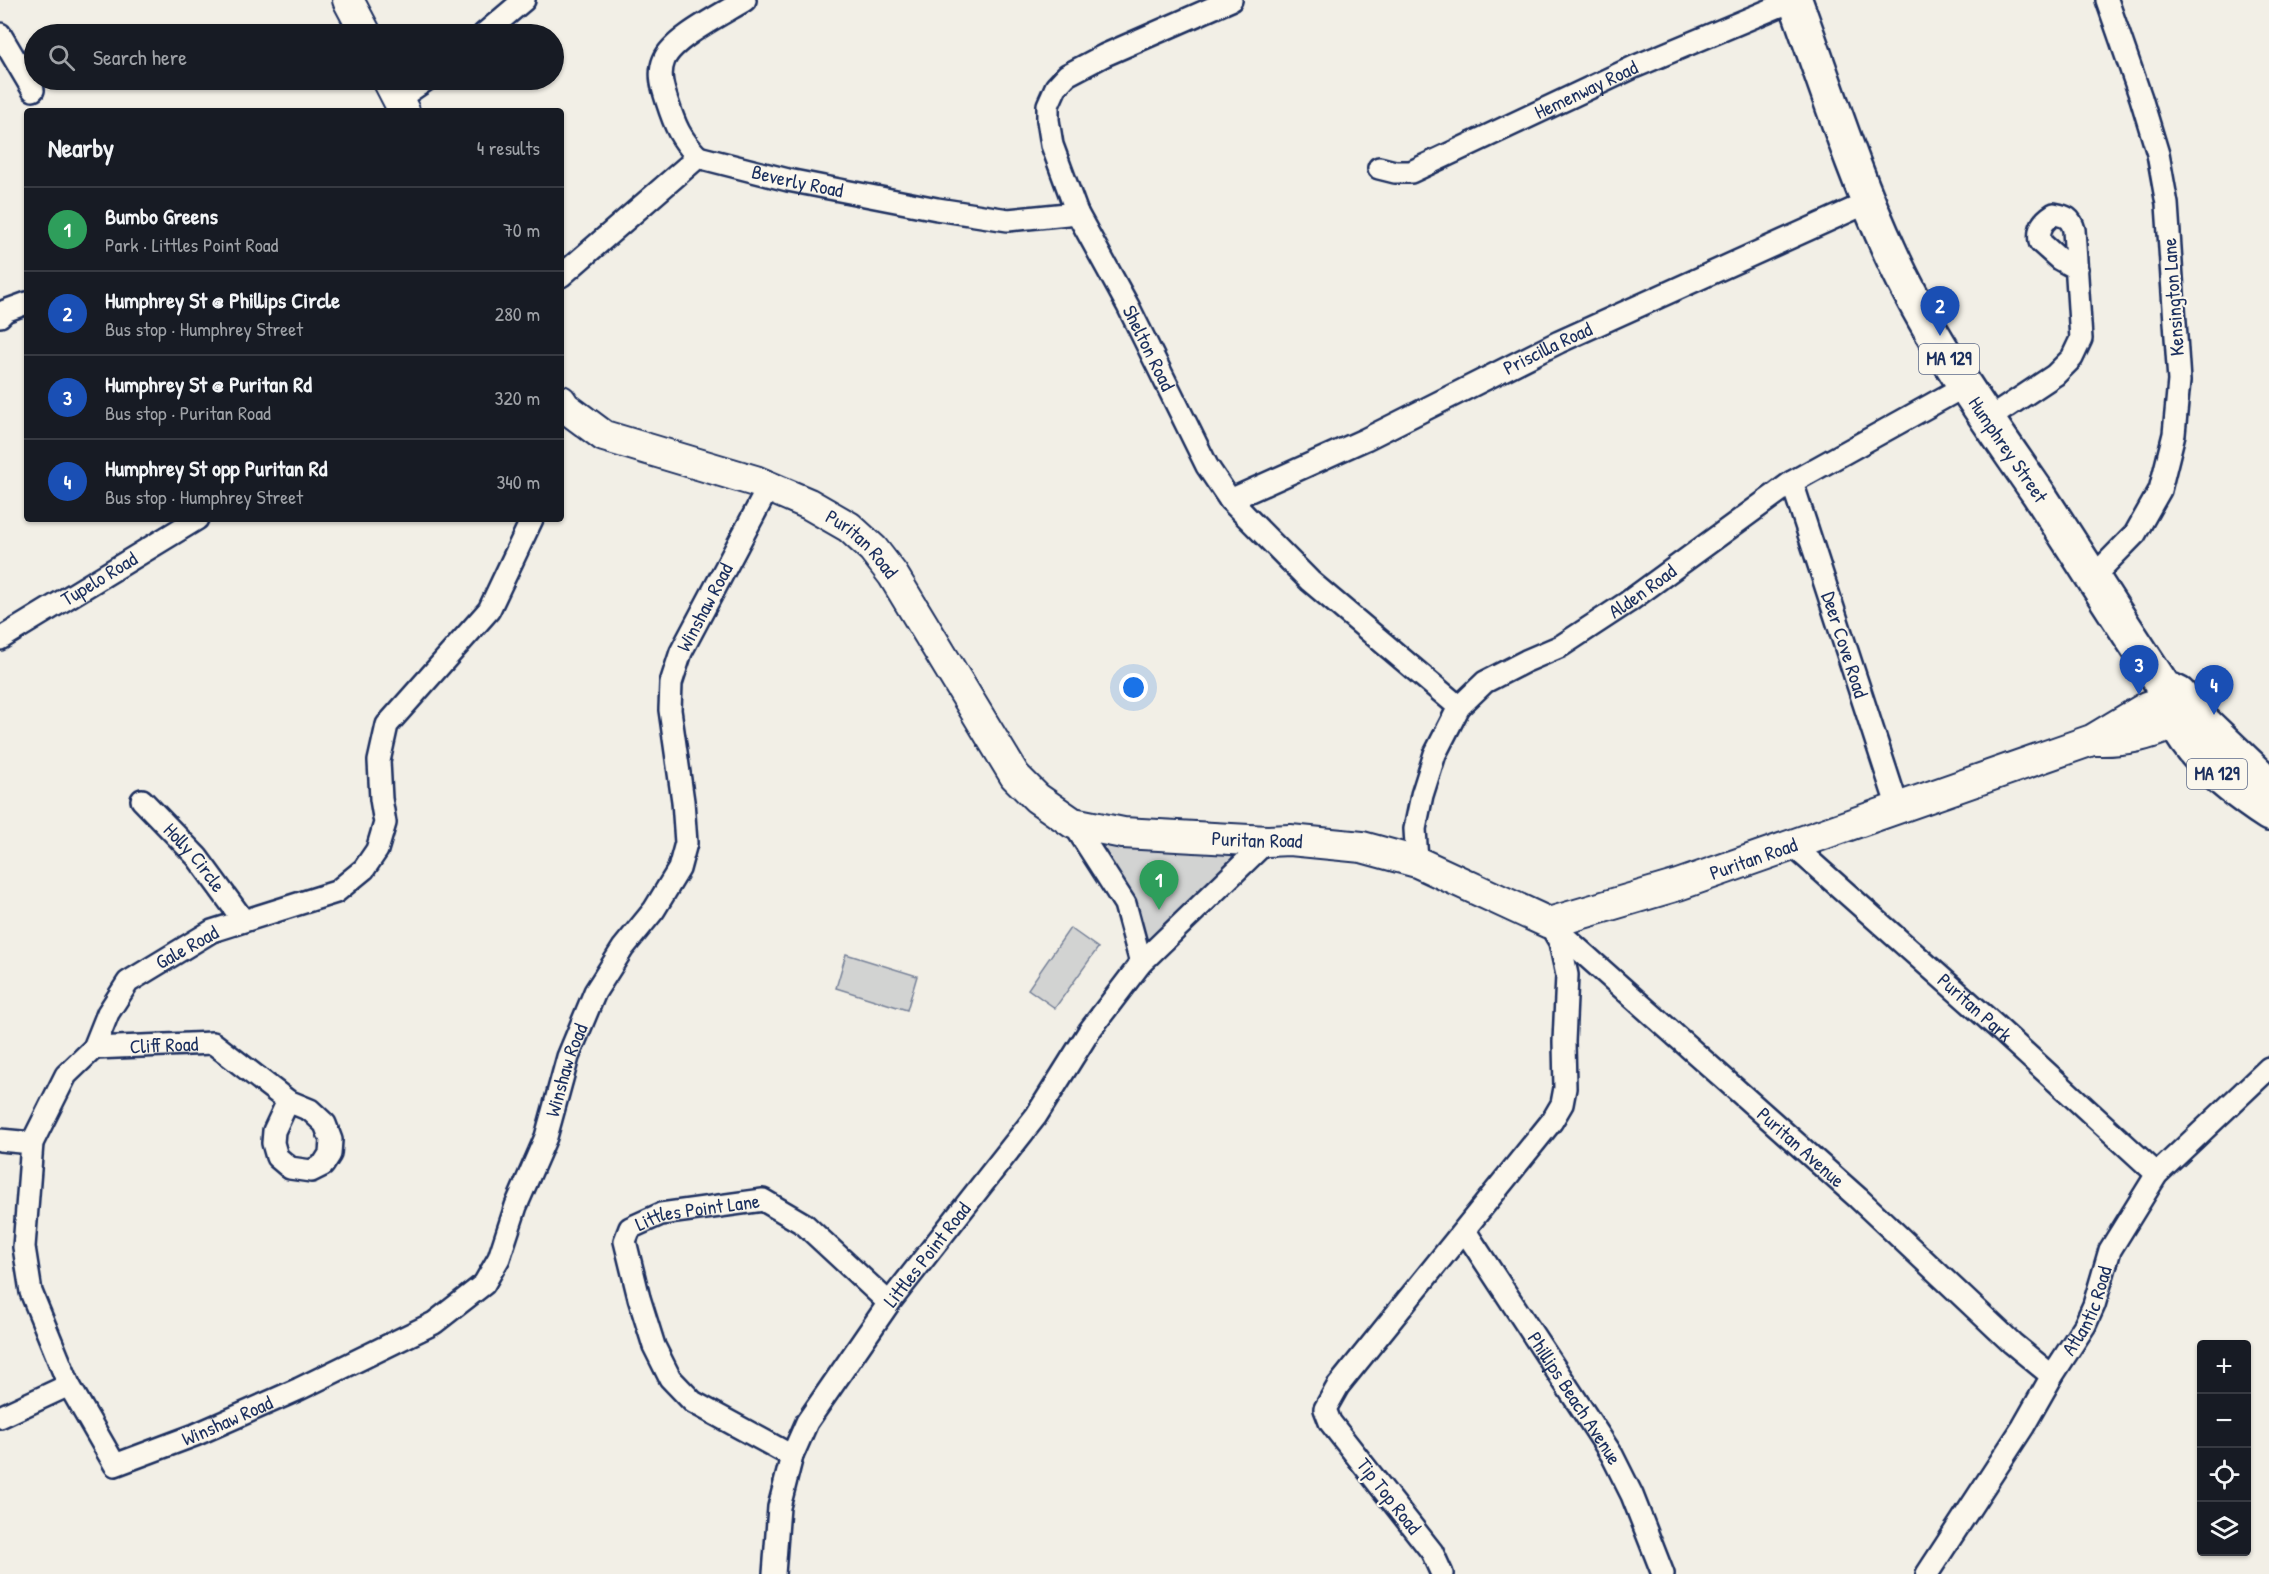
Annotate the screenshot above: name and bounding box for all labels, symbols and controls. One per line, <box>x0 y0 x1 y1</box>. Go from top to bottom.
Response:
search box <box>24 24 564 90</box>
icon: search <box>45 41 78 74</box>
text: Search here <box>93 42 187 72</box>
street label: Hemenway Road <box>1530 53 1642 125</box>
text: Nearby <box>48 130 114 165</box>
text: 4 results <box>477 134 540 161</box>
street label: Beverly Road <box>749 157 846 204</box>
text: Bumbo Greens <box>105 201 218 231</box>
text: 1 <box>64 216 71 243</box>
text: 70 m <box>503 216 540 243</box>
text: Park · Littles Point Road <box>105 231 278 258</box>
street label: Kensington Lane <box>2155 237 2190 357</box>
text: Humphrey St @ Phillips Circle <box>105 285 340 315</box>
pin: 2 <box>1920 286 1960 336</box>
text: 2 <box>63 300 72 327</box>
text: 280 m <box>495 300 540 327</box>
street label: Shelton Road <box>1117 300 1182 395</box>
text: Bus stop · Humphrey Street <box>105 315 303 342</box>
street label: Priscilla Road <box>1498 315 1596 381</box>
road number: MA 129 <box>1919 344 1979 374</box>
text: Humphrey St @ Puritan Rd <box>105 369 312 399</box>
text: 3 <box>63 384 72 411</box>
text: 320 m <box>495 384 540 411</box>
street label: Humphrey Street <box>1963 391 2055 509</box>
text: Bus stop · Puritan Road <box>105 399 271 426</box>
text: Humphrey St opp Puritan Rd <box>105 453 327 483</box>
text: 4 <box>64 468 71 495</box>
text: 340 m <box>496 468 540 495</box>
text: Bus stop · Humphrey Street <box>105 483 303 510</box>
street label: Puritan Road <box>821 503 905 584</box>
street label: Tupelo Road <box>56 545 142 612</box>
street label: Alden Road <box>1603 557 1682 624</box>
street label: Winshaw Road <box>670 558 739 656</box>
street label: Deer Cove Road <box>1815 588 1875 701</box>
pin: 3 <box>2120 646 2158 695</box>
pin: 4 <box>2194 666 2234 715</box>
your location <box>1119 673 1148 702</box>
road number: MA 129 <box>2187 759 2247 789</box>
street label: Holly Circle <box>158 816 232 897</box>
street label: Puritan Road <box>1211 824 1304 854</box>
street label: Puritan Road <box>1706 830 1801 886</box>
pin: 1 <box>1140 860 1178 910</box>
street label: Gale Road <box>150 918 223 975</box>
street label: Puritan Park <box>1932 966 2018 1048</box>
street label: Winshaw Road <box>538 1019 594 1120</box>
street label: Cliff Road <box>129 1030 199 1059</box>
street label: Puritan Avenue <box>1752 1100 1851 1193</box>
street label: Littles Point Lane <box>631 1187 761 1237</box>
street label: Littles Point Road <box>877 1196 977 1313</box>
street label: Atlantic Road <box>2055 1263 2118 1360</box>
street label: Phillips Beach Avenue <box>1522 1326 1629 1469</box>
map controls <box>2197 1340 2251 1556</box>
button: + <box>2197 1340 2251 1394</box>
street label: Winshaw Road <box>178 1388 277 1452</box>
button: − <box>2197 1394 2251 1448</box>
button: locate <box>2197 1448 2251 1502</box>
street label: Tip Top Road <box>1351 1452 1428 1540</box>
button: layers <box>2197 1502 2251 1556</box>

